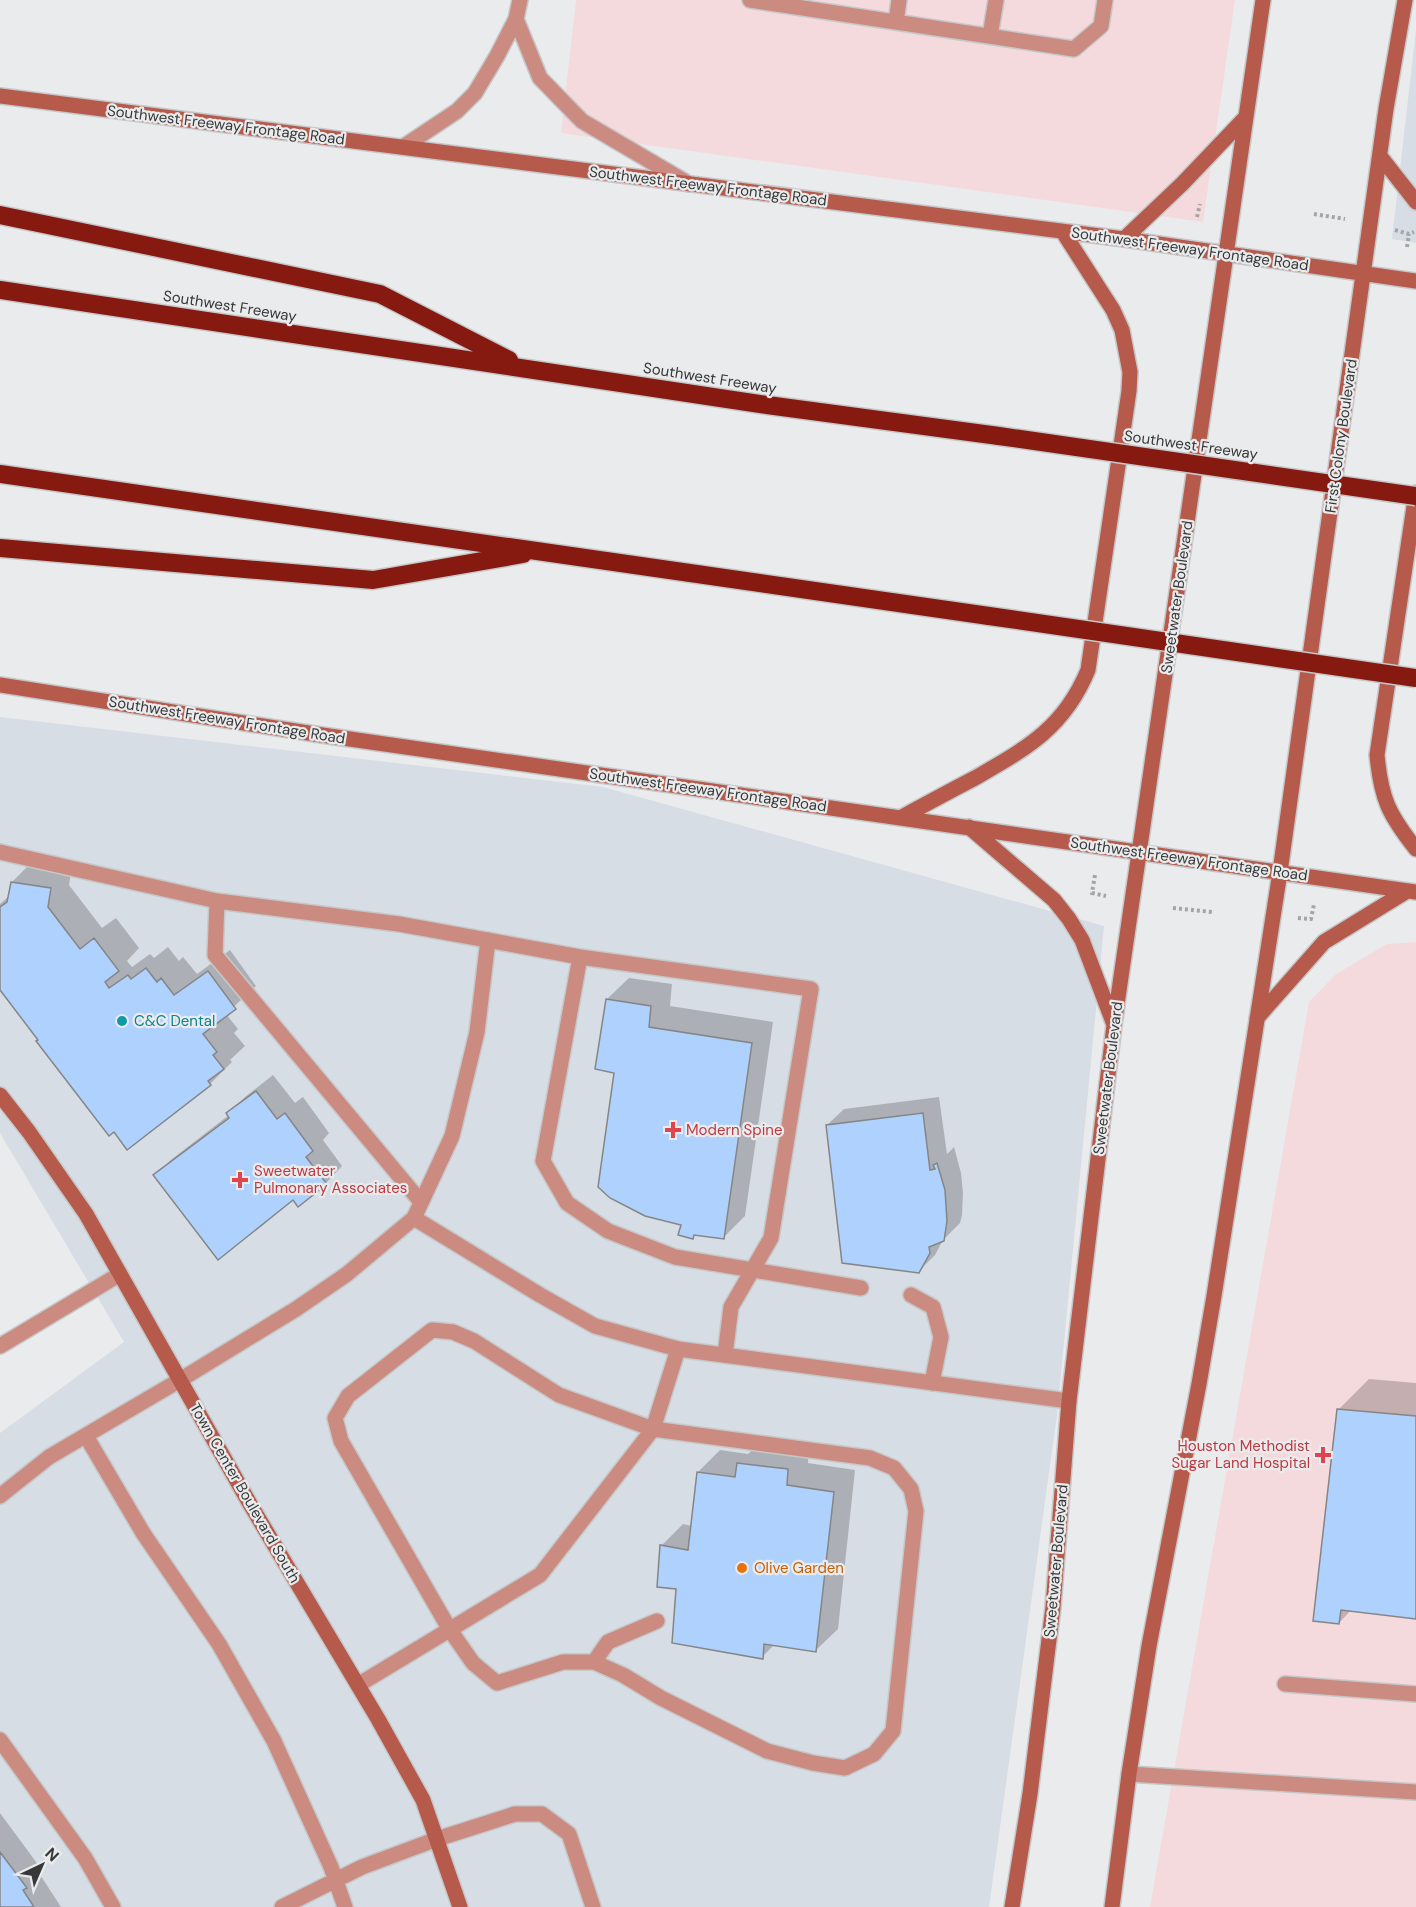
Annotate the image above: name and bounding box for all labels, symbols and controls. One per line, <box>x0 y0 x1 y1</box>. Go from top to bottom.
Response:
street label: Southwest Freeway Frontage Road <box>106 100 346 150</box>
street label: Southwest Freeway Frontage Road <box>588 161 828 211</box>
street label: Southwest Freeway Frontage Road <box>1070 222 1310 276</box>
street label: Southwest Freeway <box>162 286 299 327</box>
street label: Southwest Freeway <box>642 358 779 399</box>
street label: First Colony Boulevard <box>1320 358 1362 514</box>
street label: Southwest Freeway <box>1123 426 1260 464</box>
street label: Sweetwater Boulevard <box>1156 519 1198 675</box>
street label: Southwest Freeway Frontage Road <box>107 691 347 749</box>
street label: Southwest Freeway Frontage Road <box>588 763 828 817</box>
street label: Southwest Freeway Frontage Road <box>1069 832 1309 886</box>
street label: Sweetwater Boulevard <box>1089 1000 1127 1156</box>
place label: C&C Dental <box>134 1011 215 1031</box>
marker: C&C Dental <box>115 1014 129 1028</box>
place label: Modern Spine <box>686 1120 782 1140</box>
marker: Modern Spine <box>664 1121 682 1139</box>
place label: Sweetwater Pulmonary Associates <box>254 1161 407 1198</box>
marker: Sweetwater Pulmonary Associates <box>231 1171 249 1189</box>
street label: Town Center Boulevard South <box>185 1399 305 1587</box>
place label: Houston Methodist Sugar Land Hospital <box>1172 1436 1310 1473</box>
marker: Houston Methodist Sugar Land Hospital <box>1314 1446 1332 1464</box>
street label: Sweetwater Boulevard <box>1039 1483 1073 1639</box>
place label: Olive Garden <box>754 1558 844 1578</box>
marker: Olive Garden <box>735 1561 749 1575</box>
north arrow <box>12 1835 72 1895</box>
text: N <box>41 1843 64 1866</box>

